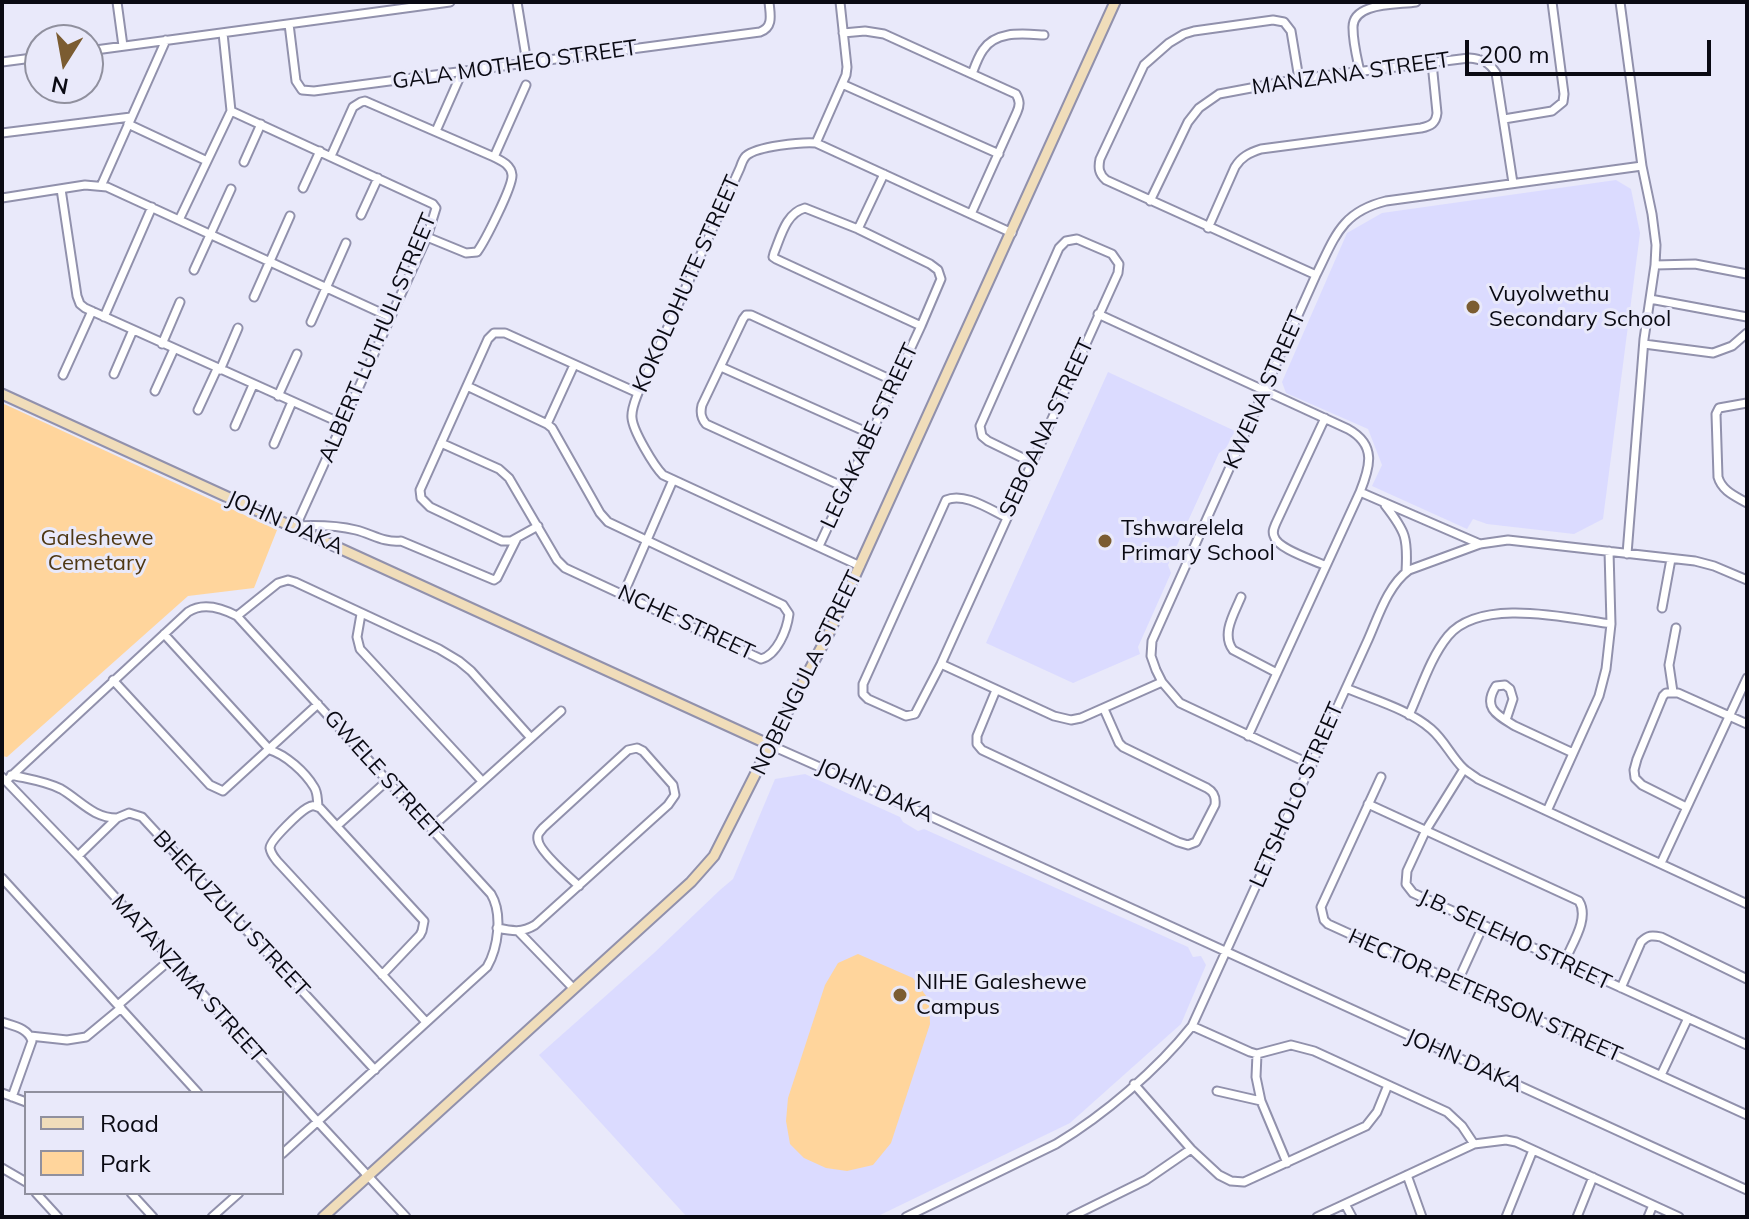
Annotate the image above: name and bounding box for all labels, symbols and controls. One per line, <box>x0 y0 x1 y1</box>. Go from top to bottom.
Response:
north arrow <box>24 24 104 104</box>
scale bar <box>1469 24 1715 74</box>
street label: GALA MOTHEO STREET <box>391 35 639 95</box>
text: 200 m <box>1479 39 1550 69</box>
street label: MANZANA STREET <box>1250 47 1452 101</box>
text: N <box>49 70 71 101</box>
street label: KOKOLOHUTE STREET <box>627 172 747 396</box>
street label: ALBERT LUTHULI STREET <box>314 210 442 466</box>
place label: Vuyolwethu Secondary School <box>1489 281 1671 332</box>
marker: Vuyolwethu Secondary School <box>1464 298 1482 316</box>
street label: KWENA STREET <box>1218 307 1312 473</box>
street label: SEBOANA STREET <box>994 335 1100 521</box>
street label: LEGAKABE STREET <box>816 339 924 533</box>
street label: JOHN DAKA <box>222 486 348 560</box>
place label: Tshwarelela Primary School <box>1121 515 1275 566</box>
park label: Galeshewe Cemetary <box>40 525 154 576</box>
marker: Tshwarelela Primary School <box>1096 532 1114 550</box>
street label: NOBENGULA STREET <box>746 566 868 780</box>
street label: NCHE STREET <box>613 580 759 666</box>
street label: LETSHOLO STREET <box>1244 698 1350 892</box>
street label: GWELE STREET <box>318 705 448 845</box>
street label: JOHN DAKA <box>812 754 938 828</box>
street label: BHEKUZULU STREET <box>147 825 315 1003</box>
street label: J.B. SELEHO STREET <box>1415 884 1615 996</box>
street label: MATANZIMA STREET <box>105 889 271 1069</box>
street label: HECTOR PETERSON STREET <box>1344 924 1626 1068</box>
place label: NIHE Galeshewe Campus <box>916 969 1087 1020</box>
marker: NIHE Galeshewe Campus <box>891 986 909 1004</box>
street label: JOHN DAKA <box>1401 1024 1527 1098</box>
legend <box>24 1091 284 1195</box>
text: Road <box>100 1108 159 1138</box>
text: Park <box>100 1148 151 1178</box>

